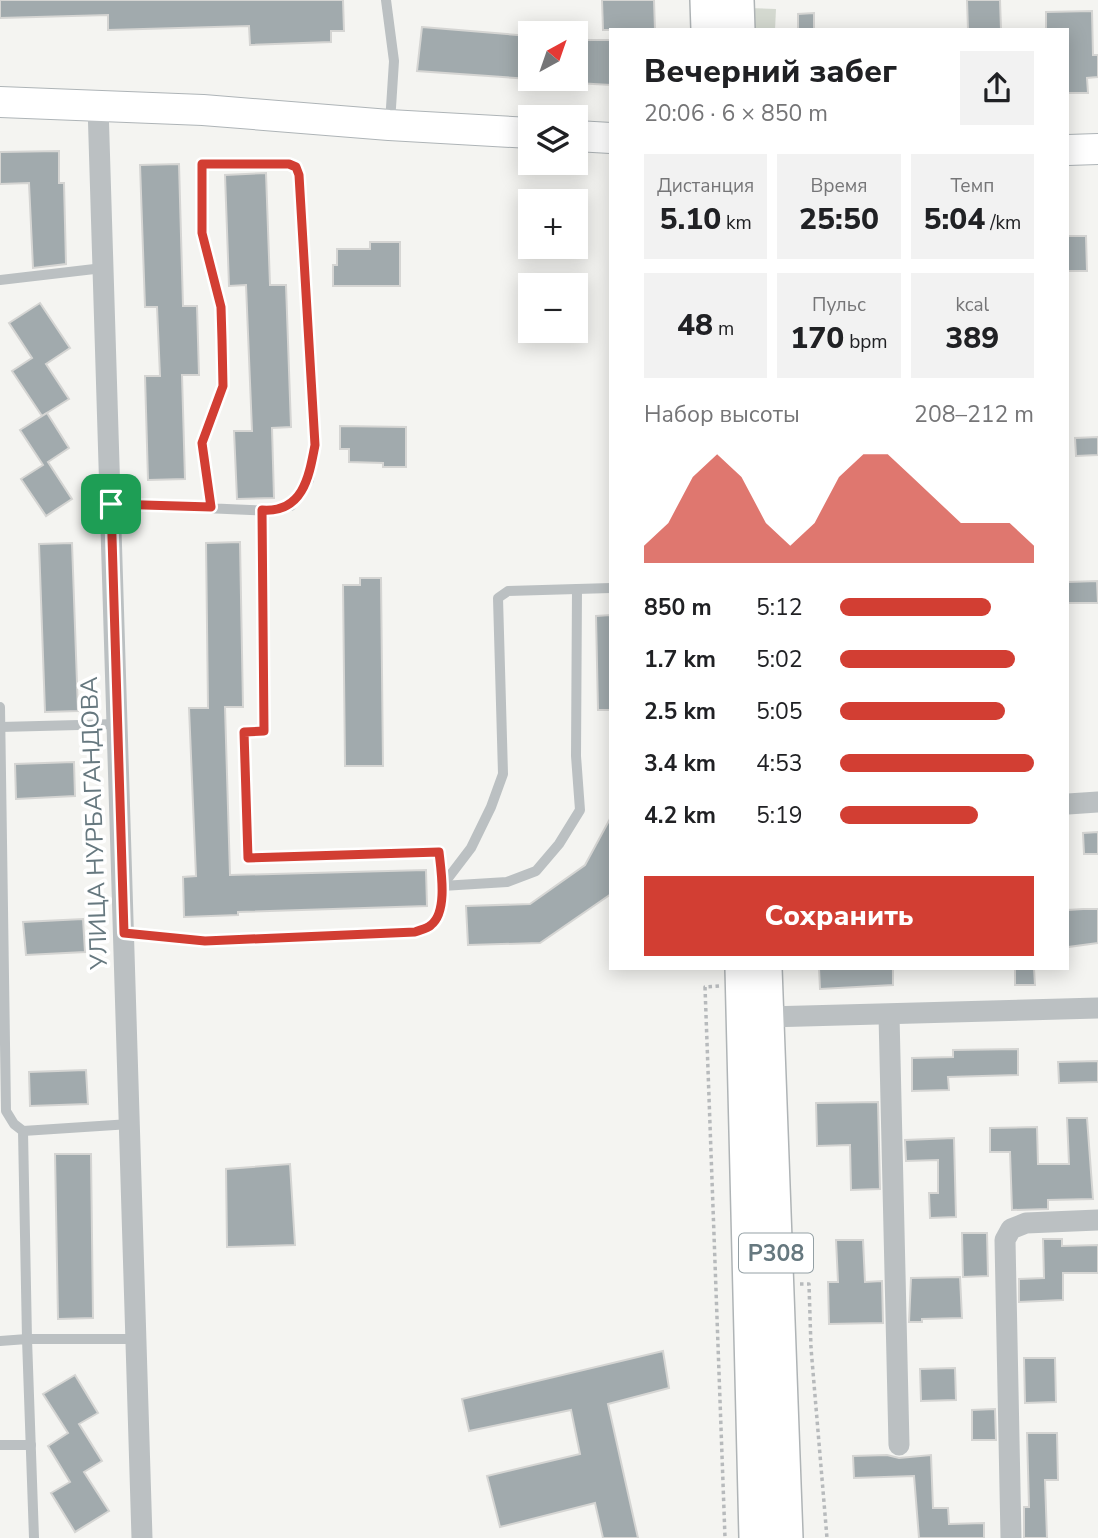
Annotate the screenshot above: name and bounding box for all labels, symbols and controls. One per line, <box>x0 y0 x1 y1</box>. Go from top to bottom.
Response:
north arrow <box>518 21 588 91</box>
map controls <box>518 21 588 343</box>
text: Вечерний забег <box>644 50 897 93</box>
button: share <box>960 51 1034 125</box>
text: 20:06 · 6 × 850 m <box>644 98 828 129</box>
button: layers <box>518 105 588 175</box>
text: Дистанция <box>657 173 754 199</box>
text: Время <box>810 173 868 199</box>
text: Темп <box>950 173 994 199</box>
button: + <box>518 189 588 259</box>
text: 5.10 <box>659 199 721 240</box>
text: 25:50 <box>799 199 879 240</box>
text: 5:04 <box>923 199 985 240</box>
text: km <box>721 210 752 236</box>
text: /km <box>985 210 1021 236</box>
button: − <box>518 273 588 343</box>
text: Пульс <box>812 292 866 318</box>
text: kcal <box>955 292 989 318</box>
text: 48 <box>677 305 713 346</box>
text: m <box>713 316 734 342</box>
text: 170 <box>790 318 844 359</box>
text: 389 <box>945 318 999 359</box>
text: bpm <box>844 329 888 355</box>
text: Набор высоты <box>644 399 800 430</box>
text: 208–212 m <box>914 399 1034 430</box>
pin <box>81 474 141 534</box>
icon: arrive <box>92 485 130 523</box>
text: 850 m <box>644 592 712 623</box>
text: 5:12 <box>756 592 803 623</box>
text: 1.7 km <box>644 644 716 675</box>
text: 5:02 <box>756 644 803 675</box>
street label: УЛИЦА НУРБАГАНДОВА <box>73 676 115 971</box>
text: 2.5 km <box>644 696 716 727</box>
text: 5:05 <box>756 696 803 727</box>
text: 3.4 km <box>644 748 716 779</box>
text: 4:53 <box>756 748 803 779</box>
text: 4.2 km <box>644 800 716 831</box>
text: 5:19 <box>756 800 803 831</box>
button: Сохранить <box>644 876 1034 956</box>
road number: P308 <box>739 1234 813 1272</box>

